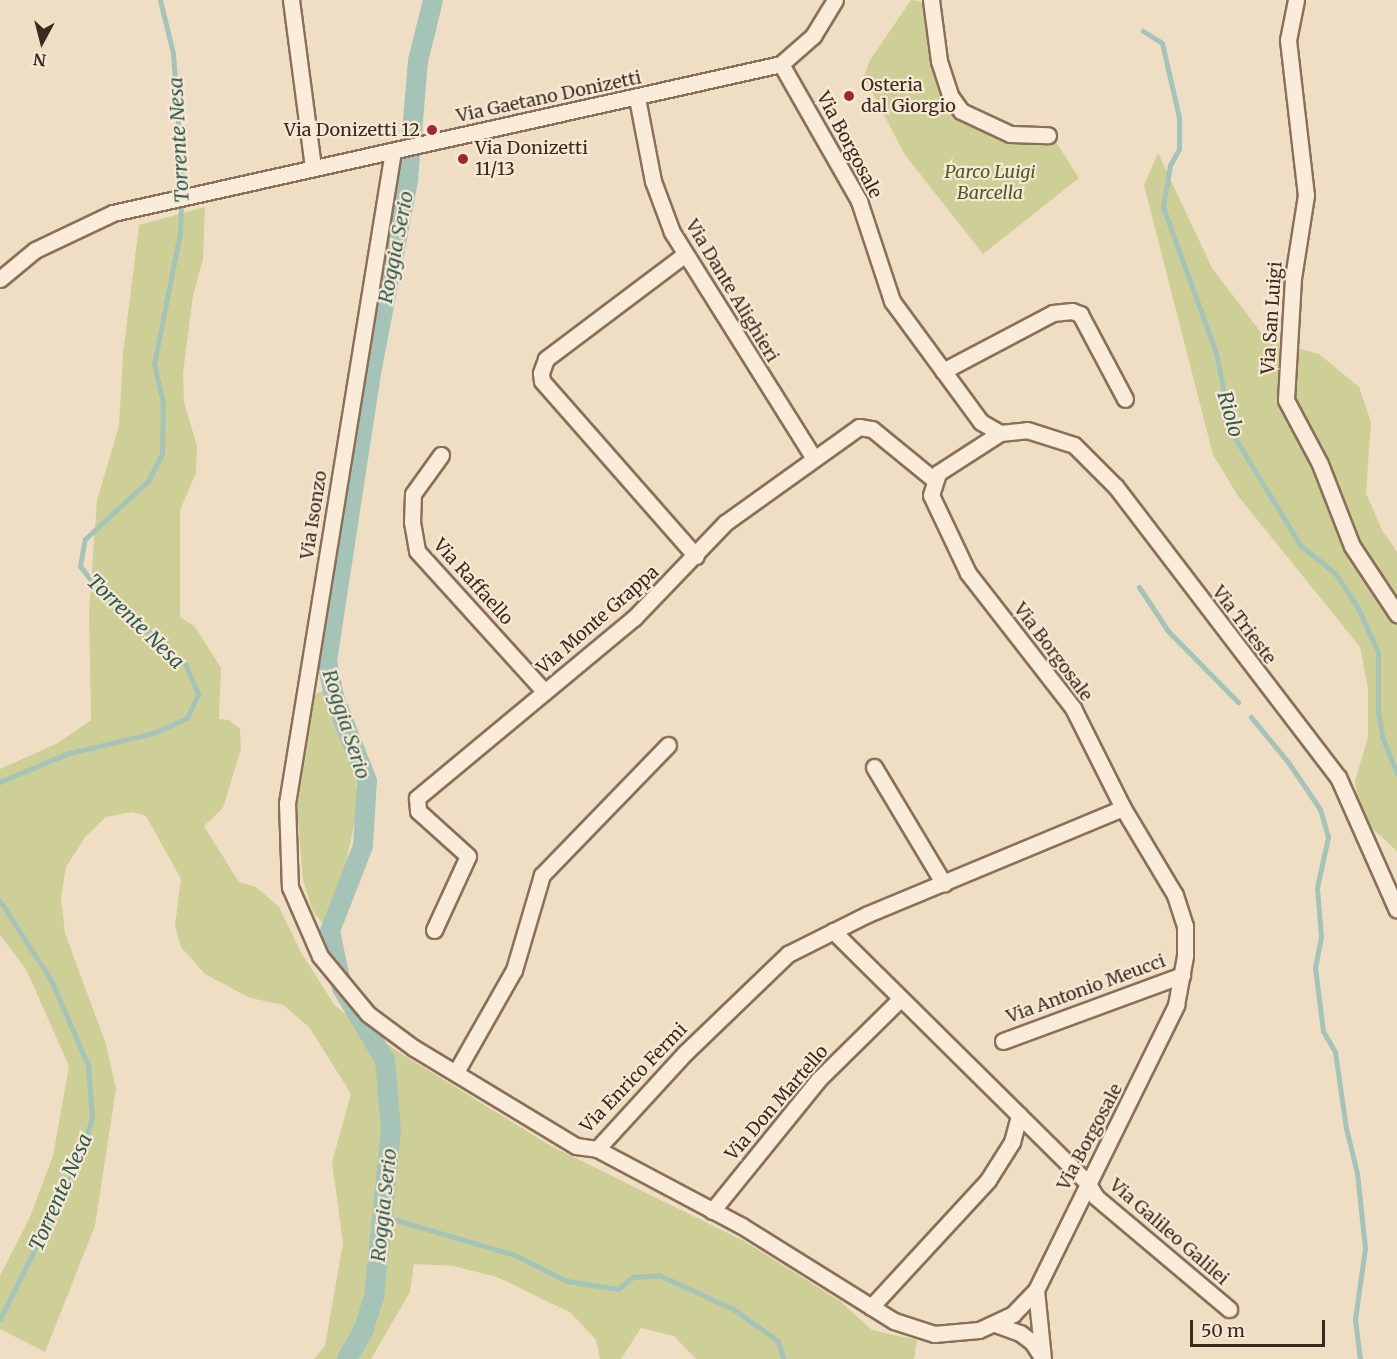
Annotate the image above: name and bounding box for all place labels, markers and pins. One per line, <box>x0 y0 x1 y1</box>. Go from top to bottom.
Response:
place label: Osteria dal Giorgio <box>861 75 956 118</box>
marker: Osteria dal Giorgio <box>842 89 856 103</box>
place label: Via Donizetti 12 <box>284 119 420 141</box>
marker: Via Donizetti 12 <box>425 123 439 137</box>
place label: Via Donizetti 11/13 <box>475 138 588 180</box>
marker: Via Donizetti 11/13 <box>456 152 470 166</box>

